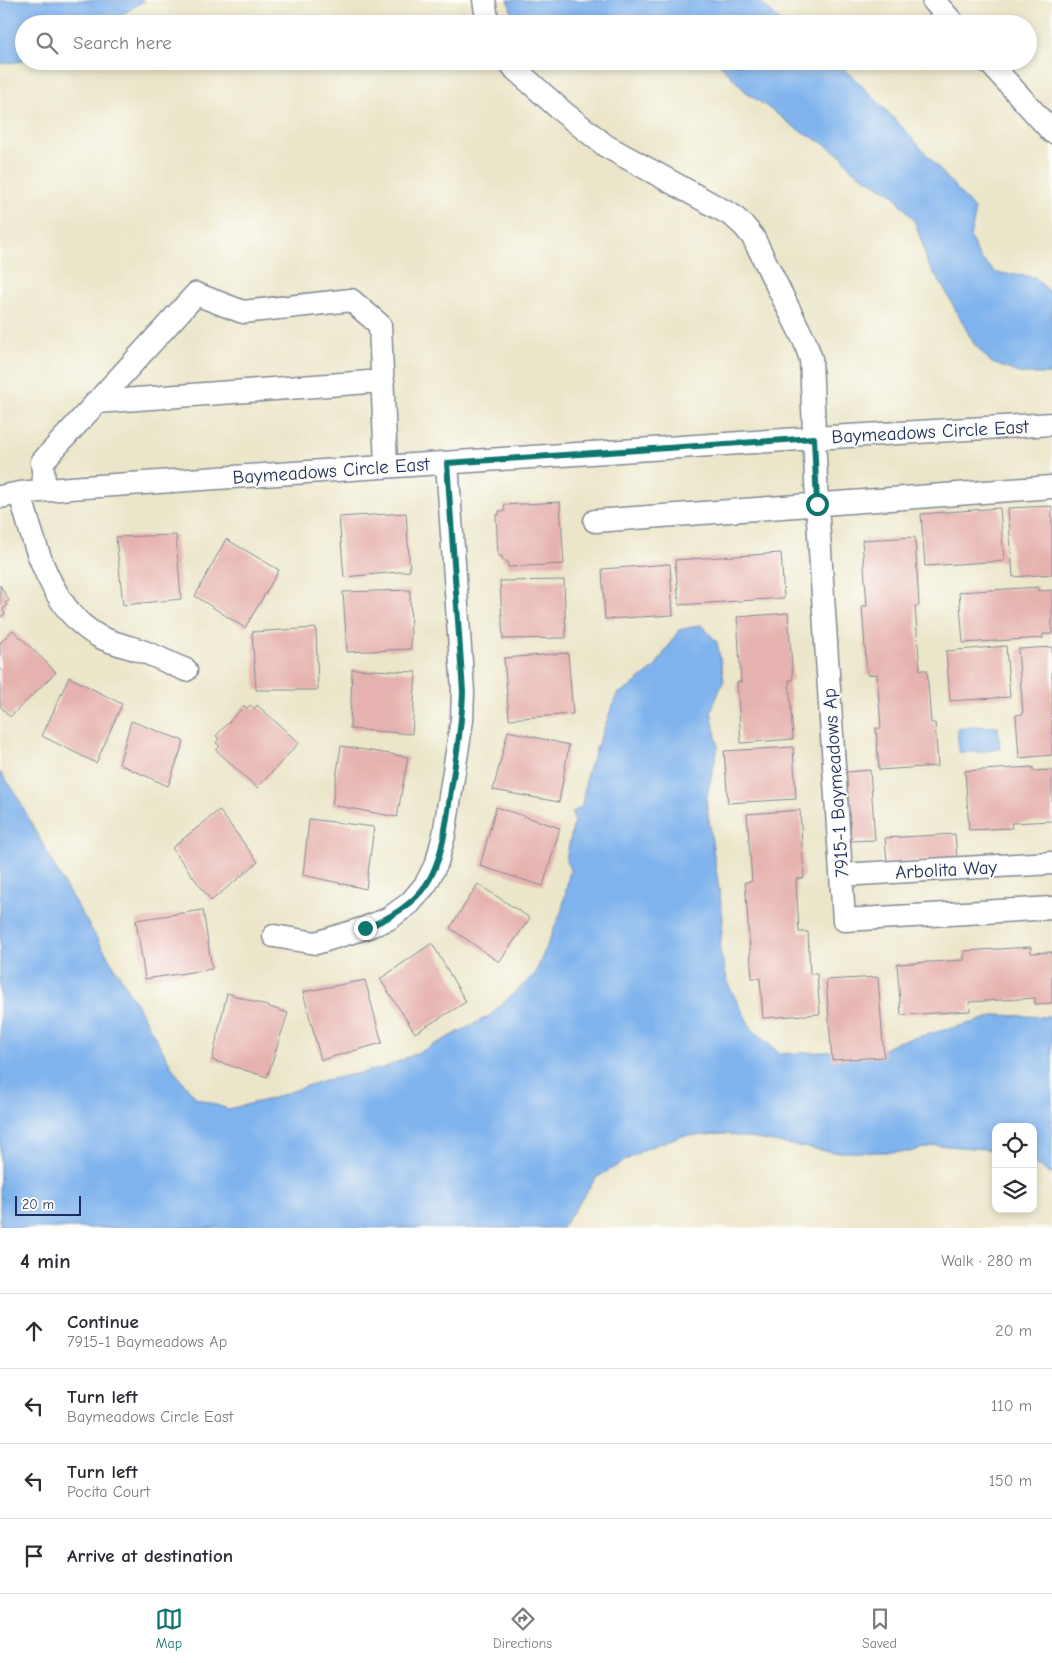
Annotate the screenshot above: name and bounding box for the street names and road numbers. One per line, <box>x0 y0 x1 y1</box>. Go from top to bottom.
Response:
street label: Baymeadows Circle East <box>831 416 1030 448</box>
street label: Baymeadows Circle East <box>232 453 431 489</box>
street label: 7915-1 Baymeadows Ap <box>818 687 854 879</box>
street label: Arbolita Way <box>895 856 998 884</box>

